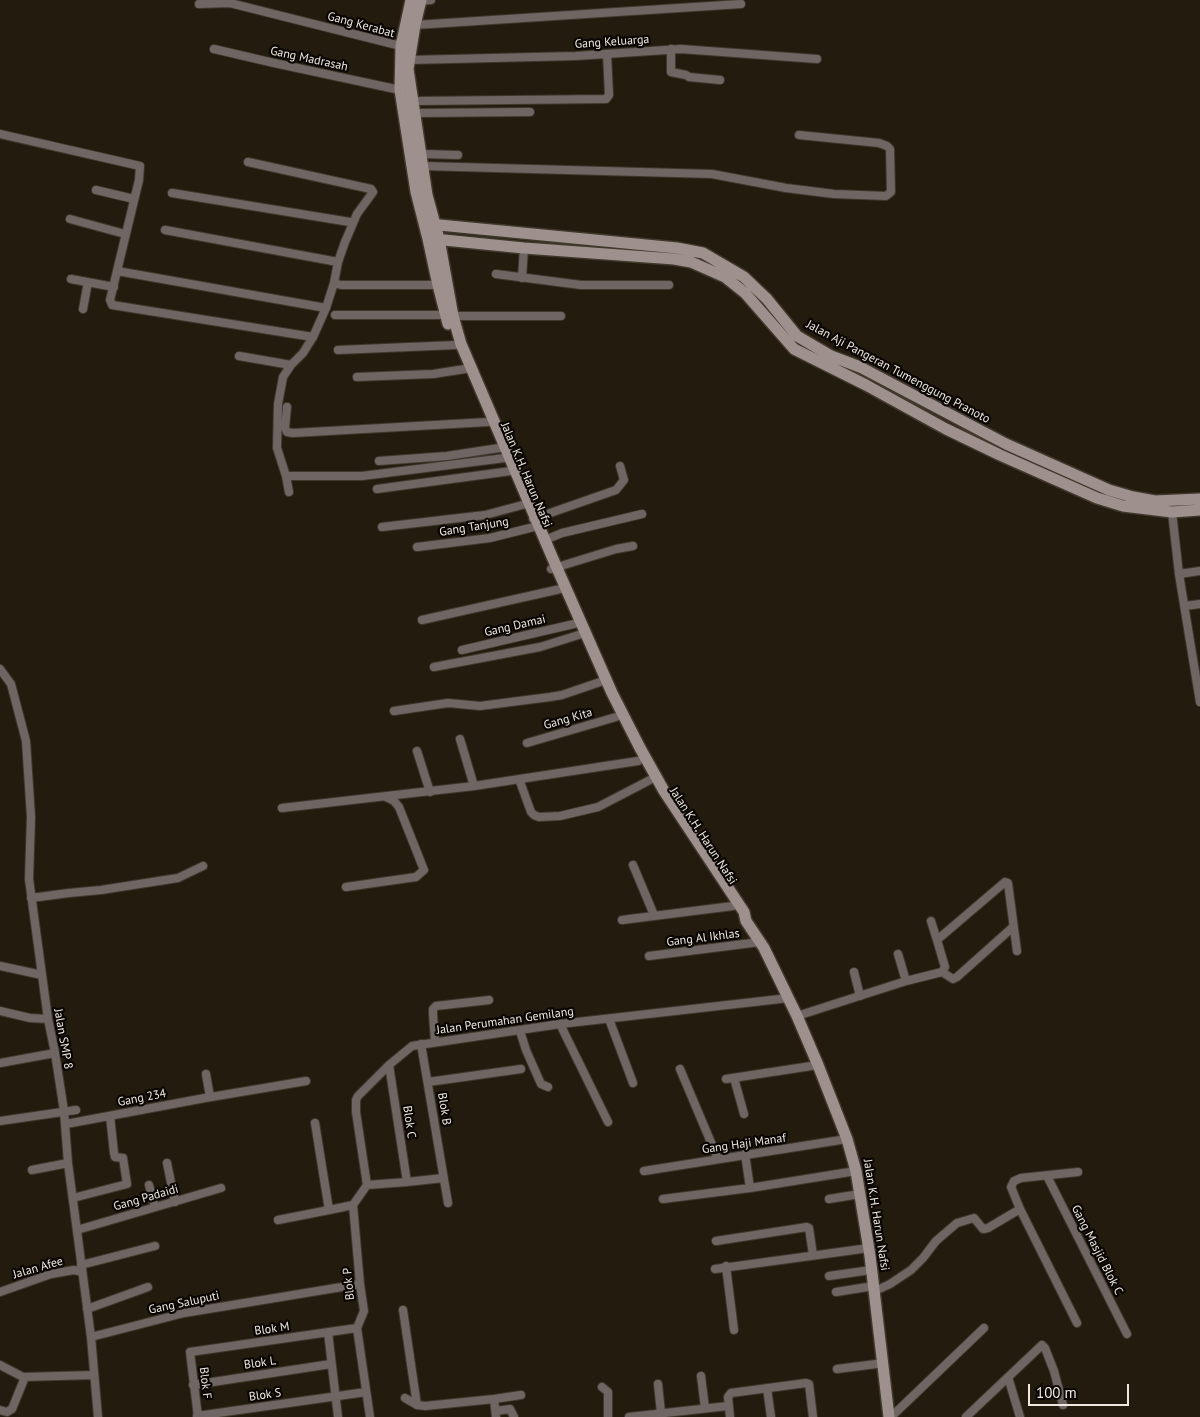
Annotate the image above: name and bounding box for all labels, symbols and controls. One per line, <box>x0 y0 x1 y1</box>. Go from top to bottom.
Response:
street label: Gang Kerabat <box>326 9 396 41</box>
street label: Gang Keluarga <box>574 32 650 52</box>
street label: Gang Madrasah <box>269 44 349 74</box>
street label: Jalan Aji Pangeran Tumenggung Pranoto <box>804 317 992 427</box>
street label: Jalan K.H. Harun Nafsi <box>497 420 555 530</box>
street label: Gang Tanjung <box>438 514 510 540</box>
street label: Gang Damai <box>483 612 547 640</box>
street label: Gang Kita <box>542 705 594 733</box>
street label: Jalan K.H. Harun Nafsi <box>666 785 740 887</box>
street label: Gang Al Ikhlas <box>666 926 740 950</box>
street label: Jalan Perumahan Gemilang <box>435 1004 575 1038</box>
street label: Jalan SMP 8 <box>51 1008 75 1070</box>
street label: Gang 234 <box>117 1086 167 1110</box>
street label: Blok B <box>434 1092 454 1126</box>
street label: Blok C <box>400 1105 418 1139</box>
street label: Gang Haji Manaf <box>701 1131 787 1157</box>
street label: Jalan K.H. Harun Nafsi <box>860 1158 892 1272</box>
street label: Gang Padaidi <box>112 1182 180 1214</box>
street label: Gang Masjid Blok C <box>1068 1203 1126 1297</box>
street label: Jalan Afee <box>11 1254 65 1282</box>
street label: Blok P <box>340 1267 358 1301</box>
street label: Gang Saluputi <box>147 1288 221 1318</box>
street label: Blok M <box>253 1319 291 1339</box>
street label: Blok L <box>243 1354 277 1372</box>
street label: Blok F <box>196 1366 214 1400</box>
scale bar <box>1030 1374 1131 1406</box>
text: 100 m <box>1036 1383 1077 1402</box>
street label: Blok S <box>248 1386 282 1404</box>

